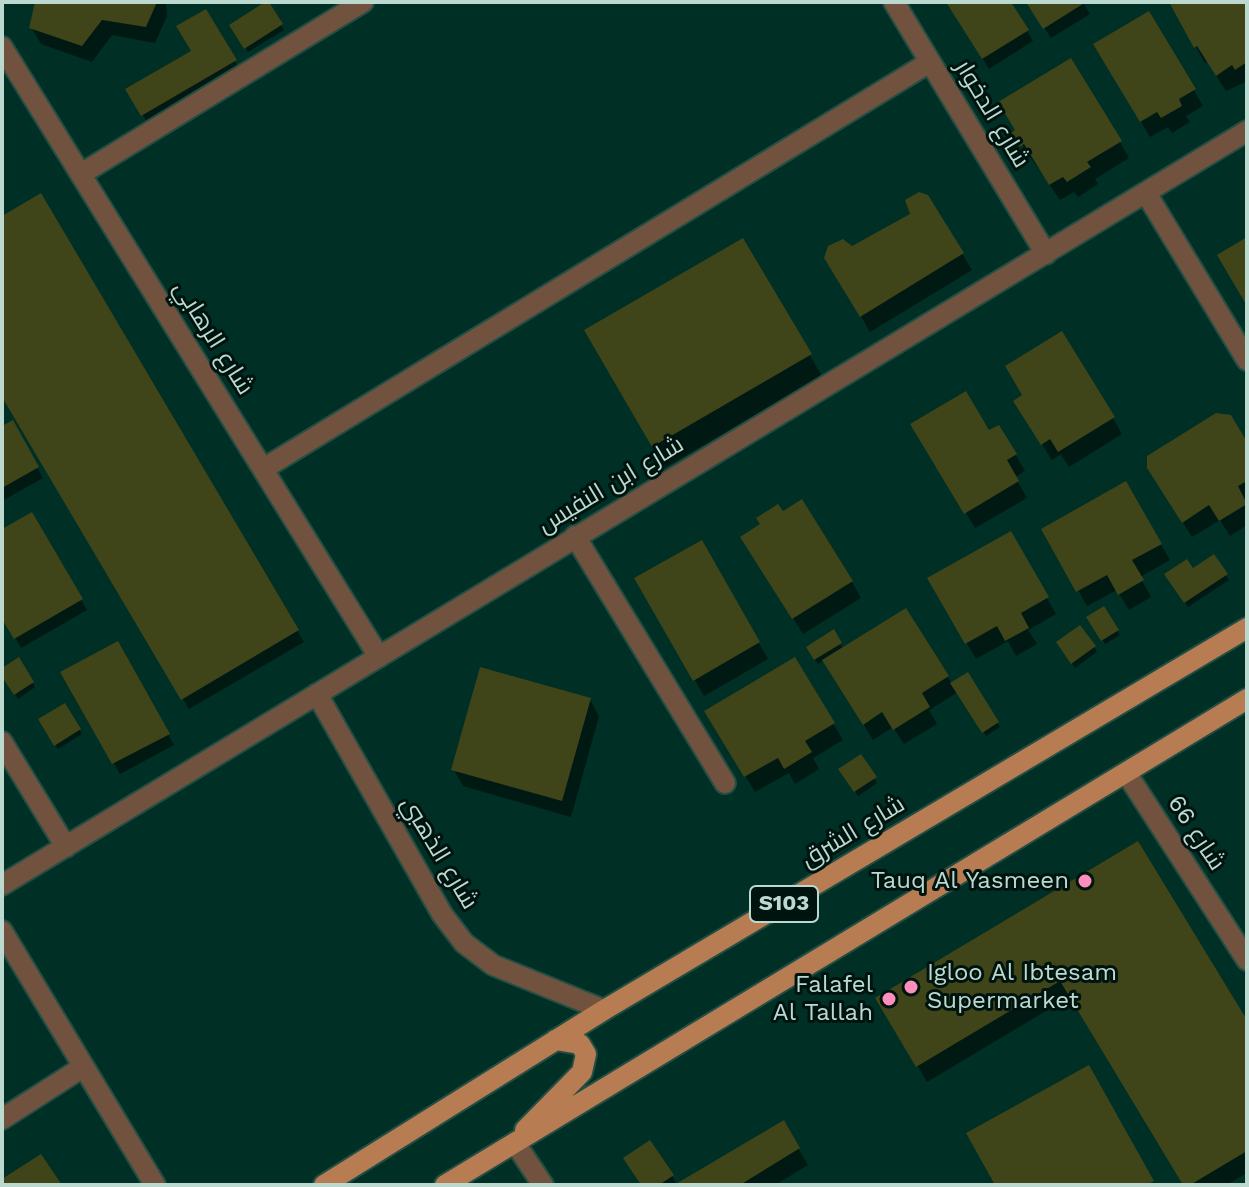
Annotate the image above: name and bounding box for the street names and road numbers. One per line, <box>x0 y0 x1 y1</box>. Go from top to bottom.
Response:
street label: شارع الدخوار <box>949 55 1035 173</box>
street label: شارع الرهابي <box>167 276 259 400</box>
street label: شارع ابن النفيس <box>533 430 689 540</box>
street label: شارع الشرق <box>796 790 910 874</box>
street label: شارع 66 <box>1161 790 1231 876</box>
street label: شارع الذهبي <box>394 791 484 915</box>
road number: S103 <box>750 886 818 922</box>

